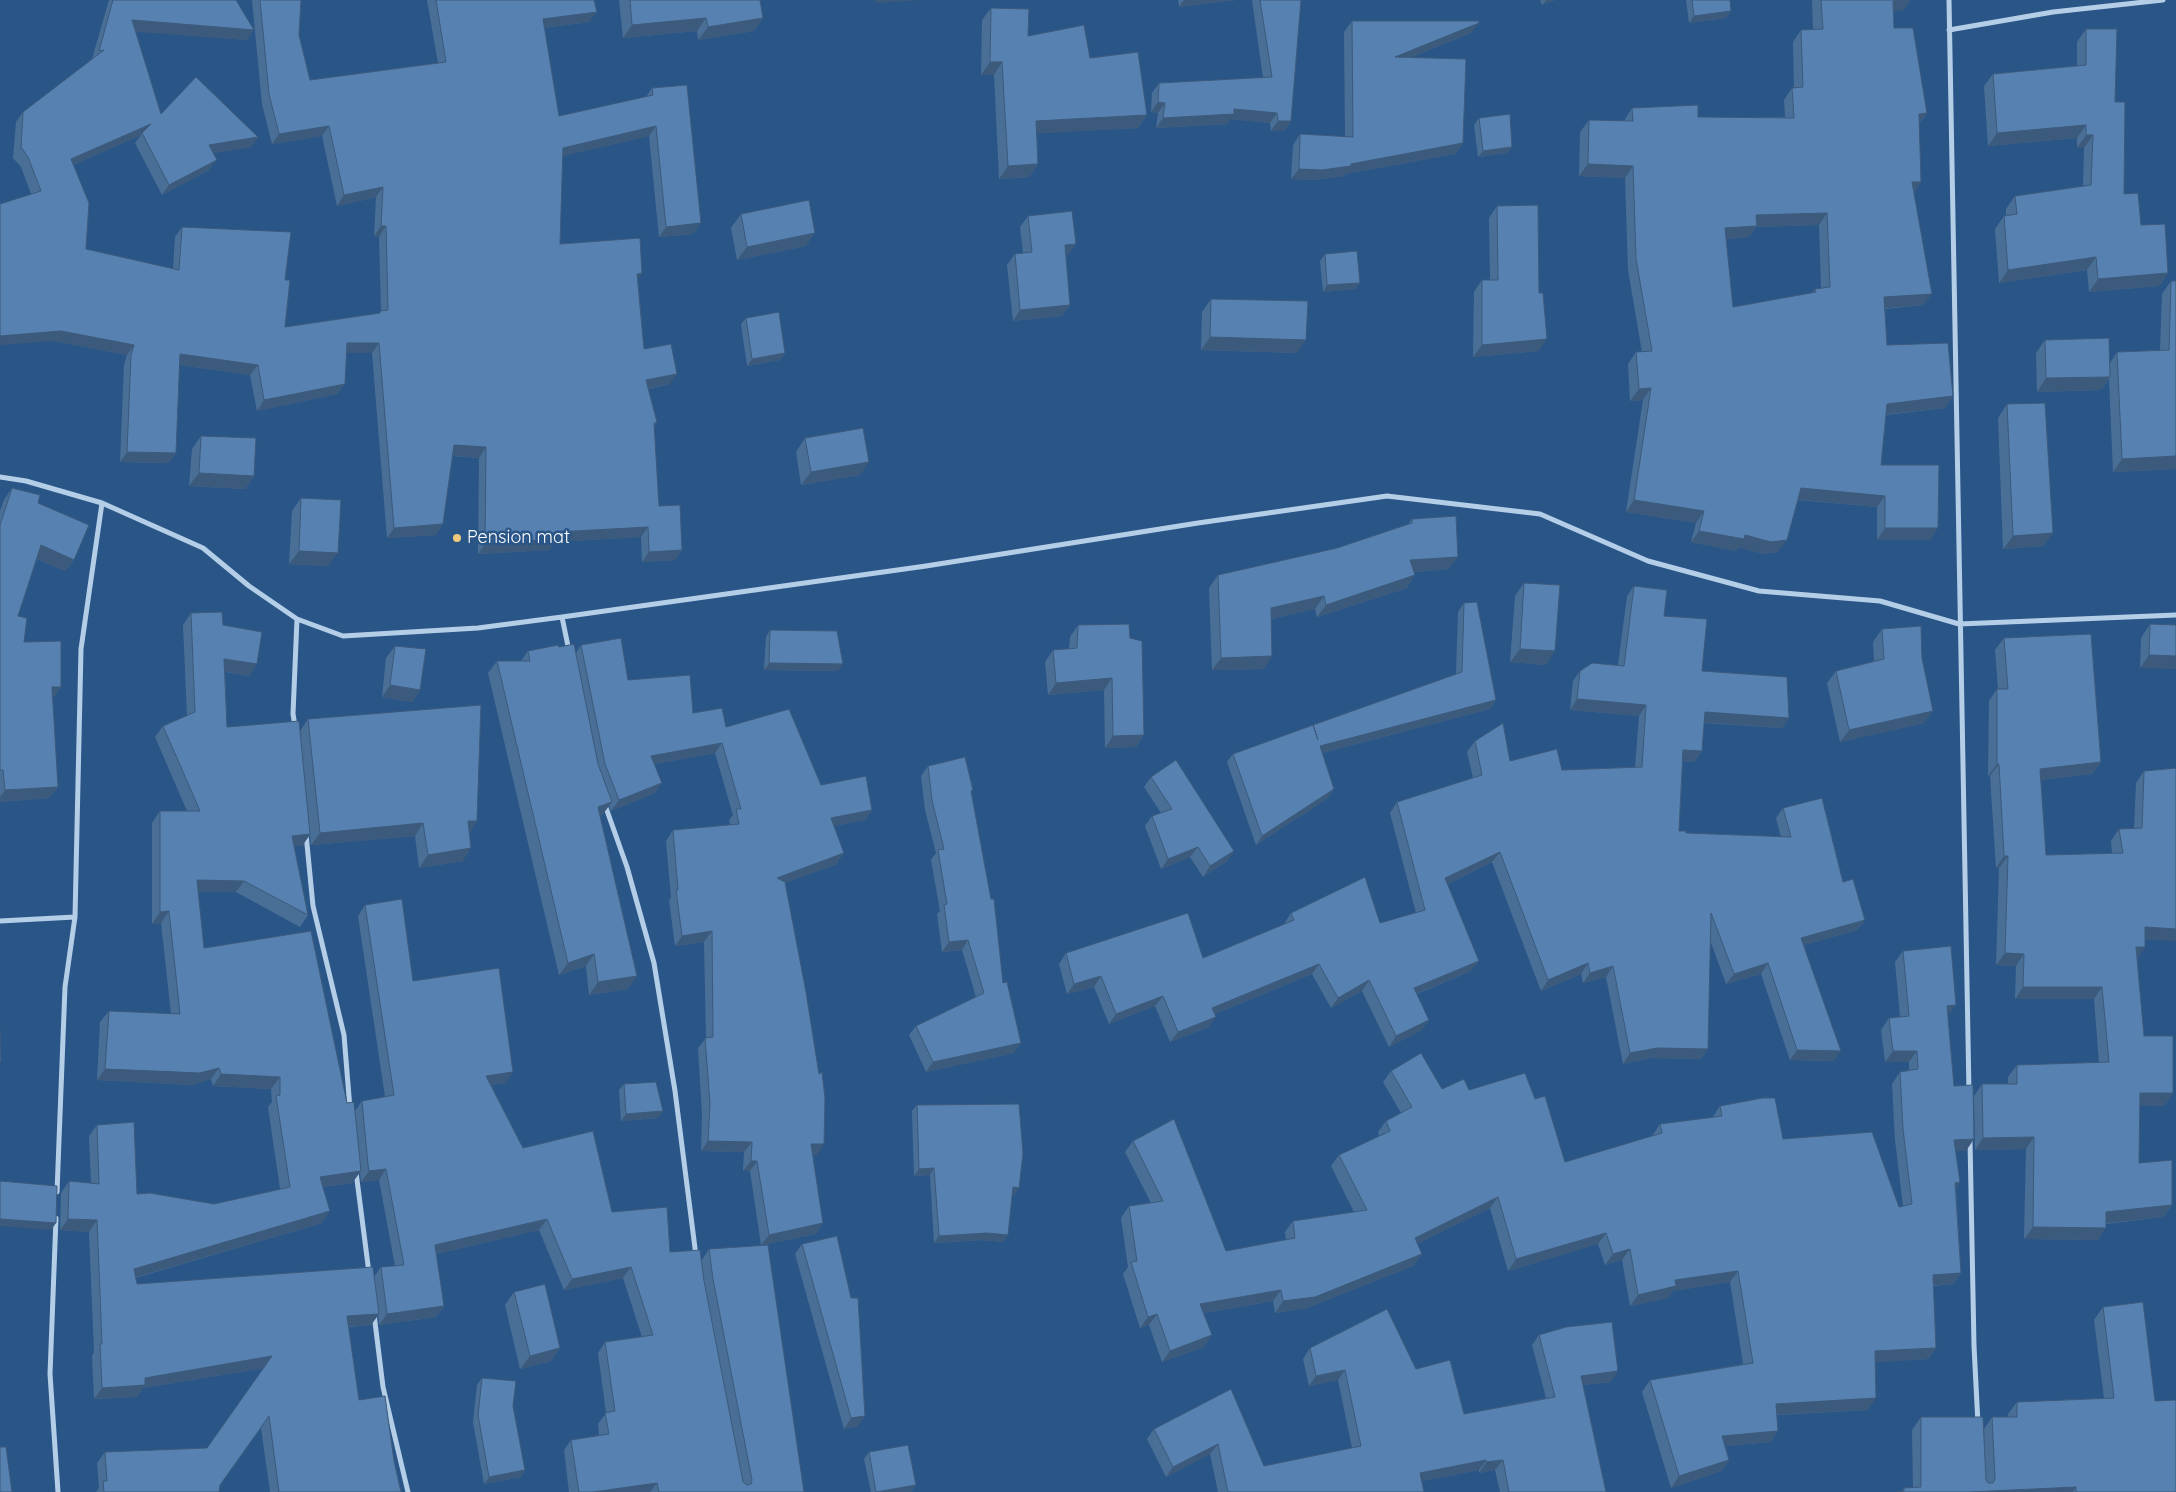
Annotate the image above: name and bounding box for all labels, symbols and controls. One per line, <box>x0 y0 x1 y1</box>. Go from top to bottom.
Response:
place label: Pension mat <box>467 527 570 549</box>
marker: Pension mat <box>451 532 463 544</box>

